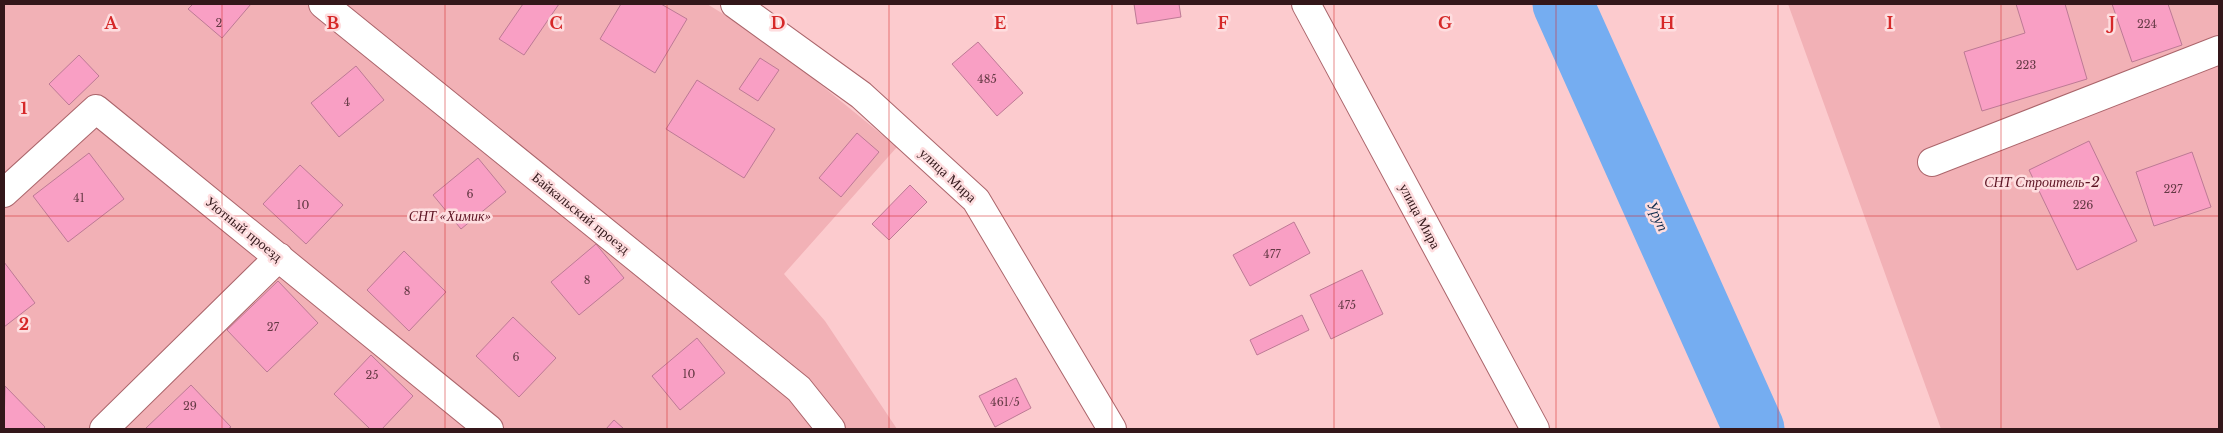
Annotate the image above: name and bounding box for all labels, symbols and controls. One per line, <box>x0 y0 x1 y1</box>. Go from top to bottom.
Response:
text: A <box>104 13 119 33</box>
text: B <box>327 13 340 33</box>
text: C <box>549 13 563 33</box>
text: D <box>771 13 785 33</box>
text: E <box>994 13 1006 33</box>
text: F <box>1217 13 1229 33</box>
text: G <box>1438 13 1452 33</box>
text: H <box>1659 13 1675 33</box>
text: I <box>1887 13 1894 33</box>
text: J <box>2106 13 2115 33</box>
house number: 2 <box>216 16 223 30</box>
house number: 224 <box>2137 17 2157 31</box>
house number: 223 <box>2016 58 2036 72</box>
house number: 485 <box>977 72 997 86</box>
house number: 4 <box>344 95 350 109</box>
text: 1 <box>21 98 28 118</box>
street label: улица Мира <box>916 144 981 207</box>
street label: Байкальский проезд <box>529 168 633 258</box>
park label: СНТ Строитель-2 <box>1984 173 2100 191</box>
street label: улица Мира <box>1395 180 1445 253</box>
house number: 227 <box>2163 182 2183 196</box>
house number: 6 <box>466 187 474 201</box>
house number: 41 <box>73 191 85 205</box>
street label: Уютный проезд <box>202 192 286 266</box>
house number: 10 <box>297 198 310 212</box>
water label: Уруп <box>1643 198 1673 234</box>
house number: 226 <box>2073 198 2093 212</box>
park label: СНТ «Химик» <box>409 207 491 225</box>
house number: 477 <box>1263 247 1281 261</box>
house number: 8 <box>584 273 590 287</box>
house number: 8 <box>404 284 410 298</box>
house number: 475 <box>1338 298 1356 312</box>
text: 2 <box>19 314 29 334</box>
house number: 27 <box>267 320 280 334</box>
house number: 6 <box>512 350 520 364</box>
house number: 10 <box>683 367 696 381</box>
house number: 25 <box>365 368 379 382</box>
house number: 461/5 <box>990 395 1020 409</box>
house number: 29 <box>183 399 197 413</box>

